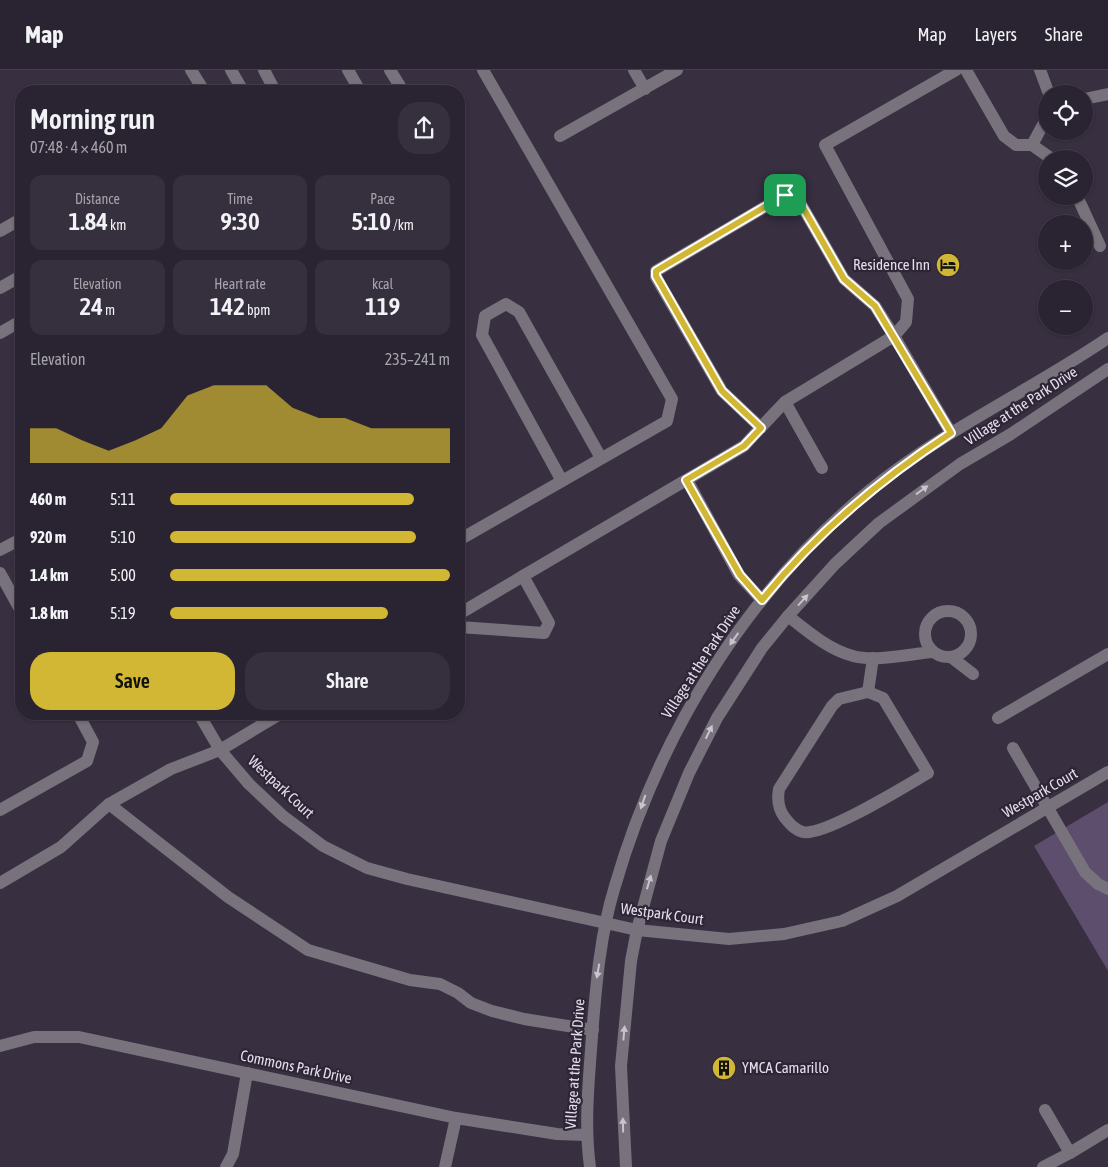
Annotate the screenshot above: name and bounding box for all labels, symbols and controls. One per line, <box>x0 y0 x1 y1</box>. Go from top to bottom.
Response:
text: Map <box>25 21 64 48</box>
text: Map <box>917 24 946 45</box>
text: Layers <box>974 24 1017 45</box>
text: Share <box>1045 24 1083 45</box>
map controls <box>1038 85 1093 335</box>
button: locate <box>1038 85 1093 140</box>
button: share <box>398 102 450 154</box>
text: Morning run <box>30 103 155 135</box>
text: 07:48 · 4 × 460 m <box>30 138 127 156</box>
button: layers <box>1038 150 1093 205</box>
pin <box>764 174 806 216</box>
icon: arrive <box>771 181 799 209</box>
text: Distance <box>75 191 120 207</box>
text: Time <box>227 191 253 207</box>
text: Pace <box>370 191 395 207</box>
text: 1.84 <box>68 207 108 235</box>
text: 9:30 <box>220 207 260 235</box>
text: 5:10 <box>351 207 391 235</box>
button: + <box>1038 215 1093 270</box>
text: km <box>108 217 126 233</box>
text: /km <box>391 217 414 233</box>
hotel icon: Residence Inn <box>935 252 961 278</box>
place label: Residence Inn <box>853 256 930 273</box>
text: Elevation <box>73 276 122 292</box>
text: Heart rate <box>214 276 266 292</box>
text: kcal <box>372 276 393 292</box>
button: − <box>1038 280 1093 335</box>
text: 24 <box>80 292 103 320</box>
text: 142 <box>210 292 245 320</box>
text: 119 <box>365 292 400 320</box>
text: m <box>103 302 115 318</box>
text: bpm <box>245 302 270 318</box>
text: Elevation <box>30 350 85 368</box>
text: 235–241 m <box>385 350 450 368</box>
street label: Village at the Park Drive <box>961 363 1080 448</box>
one-way arrow <box>915 485 928 496</box>
text: 460 m <box>30 490 66 508</box>
text: 5:11 <box>110 490 135 508</box>
text: 920 m <box>30 528 66 546</box>
text: 5:10 <box>110 528 135 546</box>
text: 1.4 km <box>30 566 69 584</box>
text: 5:00 <box>110 566 136 584</box>
one-way arrow <box>797 594 809 606</box>
street label: Village at the Park Drive <box>658 602 743 721</box>
text: 1.8 km <box>30 604 69 622</box>
text: 5:19 <box>110 604 135 622</box>
one-way arrow <box>729 633 739 646</box>
button: Save <box>30 652 235 710</box>
button: Share <box>245 652 450 710</box>
one-way arrow <box>705 725 713 739</box>
street label: Westpark Court <box>245 752 318 821</box>
street label: Westpark Court <box>999 764 1080 821</box>
one-way arrow <box>639 795 647 810</box>
one-way arrow <box>645 875 653 890</box>
street label: Westpark Court <box>619 899 705 928</box>
one-way arrow <box>594 963 602 979</box>
street label: Village at the Park Drive <box>561 998 588 1130</box>
one-way arrow <box>621 1025 629 1041</box>
street label: Commons Park Drive <box>239 1046 353 1087</box>
building icon: YMCA Camarillo <box>711 1055 737 1081</box>
place label: YMCA Camarillo <box>742 1059 829 1076</box>
one-way arrow <box>619 1116 627 1132</box>

